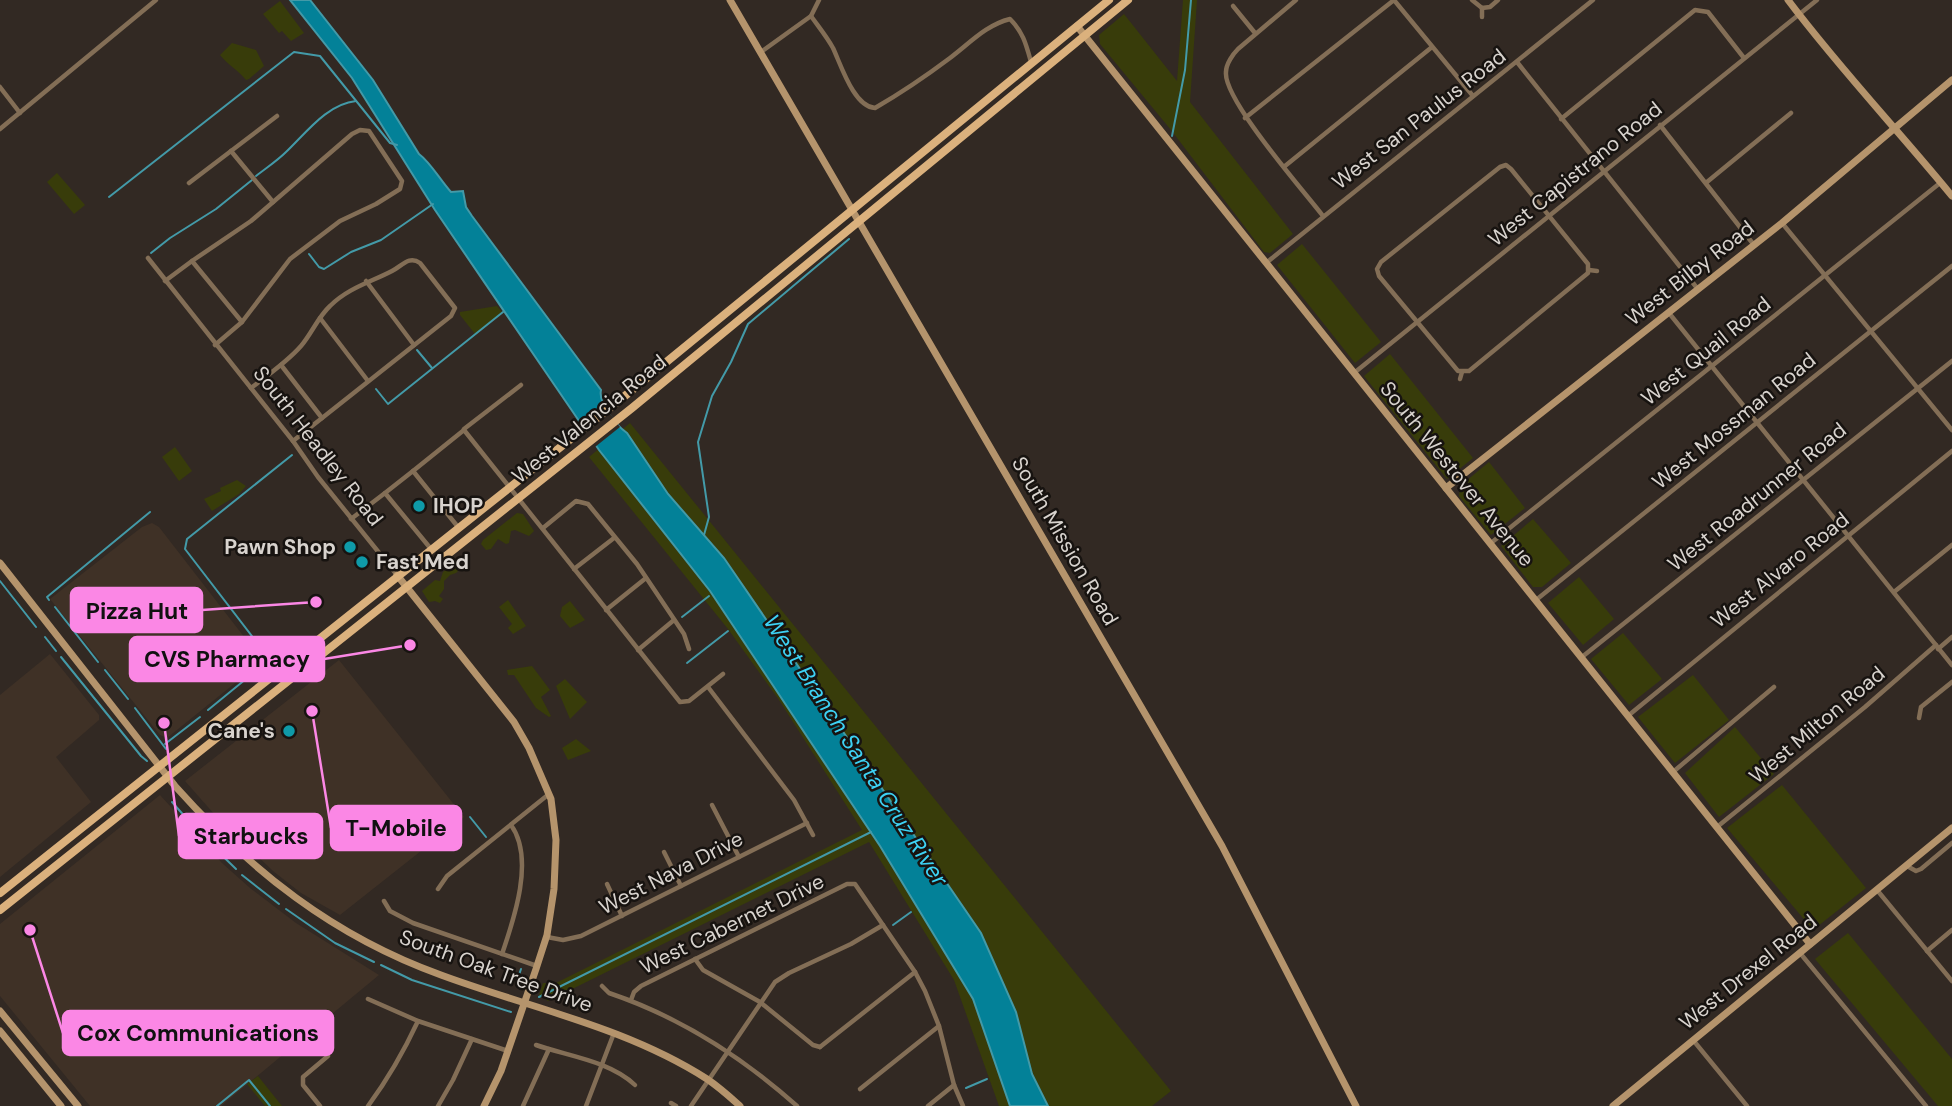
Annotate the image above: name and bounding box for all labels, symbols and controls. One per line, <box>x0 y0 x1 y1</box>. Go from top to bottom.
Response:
street label: West San Paulus Road <box>1326 42 1512 196</box>
street label: West Capistrano Road <box>1482 95 1668 253</box>
street label: West Bilby Road <box>1620 214 1760 332</box>
street label: West Quail Road <box>1635 290 1777 412</box>
street label: West Mossman Road <box>1646 346 1822 496</box>
street label: West Valencia Road <box>506 348 672 490</box>
street label: South Headley Road <box>247 360 389 532</box>
street label: South Westover Avenue <box>1373 375 1541 573</box>
street label: West Roadrunner Road <box>1662 416 1852 578</box>
street label: South Mission Road <box>1005 452 1125 630</box>
place label: IHOP <box>433 492 483 520</box>
marker: IHOP <box>411 498 427 514</box>
street label: West Alvaro Road <box>1705 506 1855 634</box>
place label: Pawn Shop <box>224 533 336 561</box>
marker: Pawn Shop <box>342 539 358 555</box>
place label: Fast Med <box>376 548 469 576</box>
marker: Fast Med <box>354 554 370 570</box>
callout: Pizza Hut <box>71 588 202 632</box>
text: Pizza Hut <box>86 596 188 626</box>
water label: West Branch Santa Cruz River <box>757 609 956 893</box>
callout: CVS Pharmacy <box>130 637 324 681</box>
text: CVS Pharmacy <box>144 644 310 674</box>
street label: West Milton Road <box>1743 660 1891 790</box>
place label: Cane's <box>207 717 275 745</box>
marker: Cane's <box>281 723 297 739</box>
callout: T-Mobile <box>331 806 461 850</box>
text: T-Mobile <box>345 813 447 843</box>
callout: Starbucks <box>179 814 322 858</box>
text: Starbucks <box>194 821 308 851</box>
street label: West Nava Drive <box>594 825 748 921</box>
street label: West Cabernet Drive <box>635 867 829 981</box>
street label: West Drexel Road <box>1673 908 1823 1036</box>
street label: South Oak Tree Drive <box>396 923 596 1019</box>
callout: Cox Communications <box>63 1011 333 1055</box>
text: Cox Communications <box>77 1018 319 1048</box>

